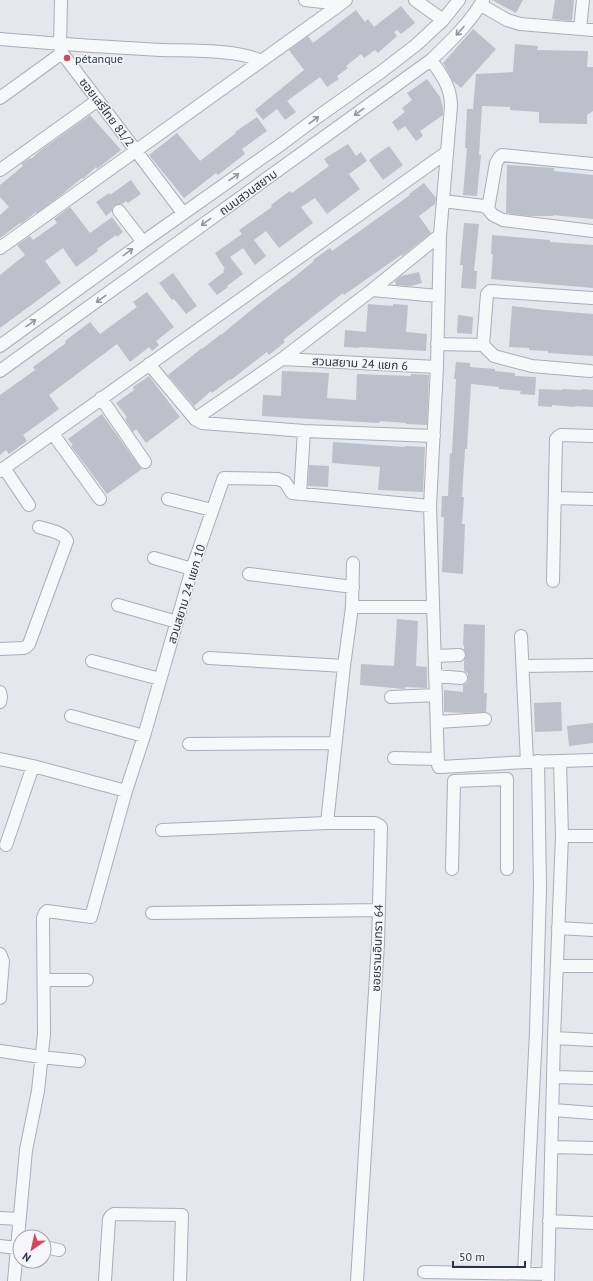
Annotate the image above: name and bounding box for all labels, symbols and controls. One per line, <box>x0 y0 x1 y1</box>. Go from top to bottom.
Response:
one-way arrow <box>455 26 465 36</box>
place label: pétanque <box>75 51 123 66</box>
marker: pétanque <box>62 53 72 63</box>
street label: ซอยเสรีไทย 81/2 <box>76 75 138 149</box>
one-way arrow <box>354 108 365 116</box>
one-way arrow <box>308 116 319 124</box>
street label: ถนนสวนสยาม <box>216 166 280 218</box>
one-way arrow <box>229 173 240 181</box>
one-way arrow <box>201 218 212 227</box>
one-way arrow <box>123 248 134 257</box>
one-way arrow <box>95 295 106 303</box>
one-way arrow <box>26 319 37 327</box>
street label: สวนสยาม 24 แยก 6 <box>311 353 409 373</box>
street label: สวนสยาม 24 แยก 10 <box>164 542 208 645</box>
street label: ซอยรามอินทรา 64 <box>368 904 386 992</box>
north arrow <box>12 1229 52 1269</box>
scale bar <box>453 1243 525 1269</box>
text: N <box>19 1249 33 1265</box>
text: 50 m <box>459 1249 485 1264</box>

